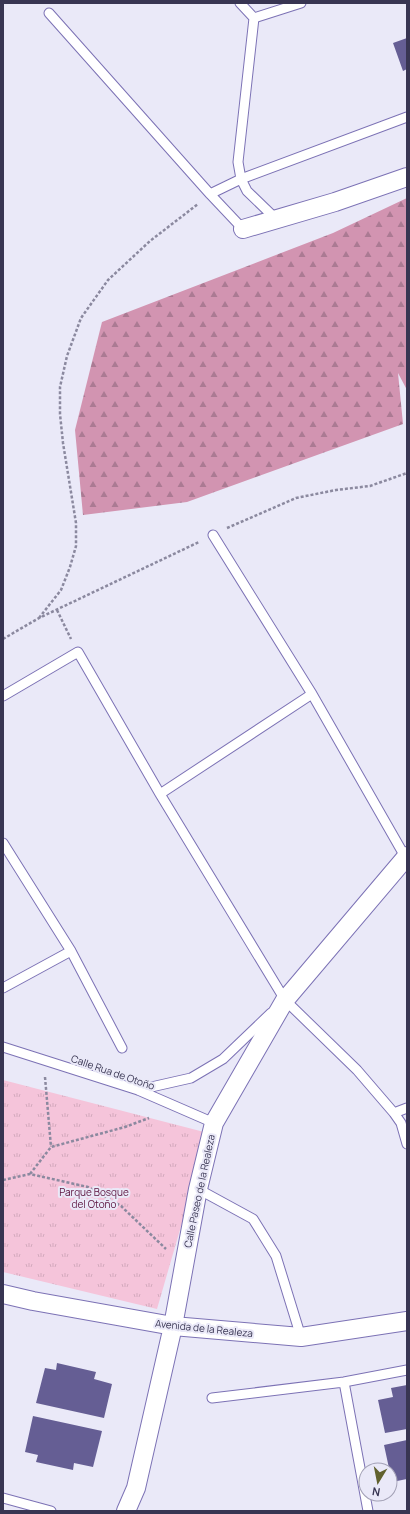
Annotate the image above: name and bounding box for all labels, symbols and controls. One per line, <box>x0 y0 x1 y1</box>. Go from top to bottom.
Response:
street label: Calle Rua de Otoño <box>69 1051 157 1093</box>
street label: Calle Paseo de la Realeza <box>180 1133 218 1249</box>
park label: Parque Bosque del Otoño <box>59 1185 129 1211</box>
street label: Avenida de la Realeza <box>154 1316 254 1340</box>
north arrow <box>358 1462 398 1502</box>
text: N <box>371 1484 381 1500</box>

